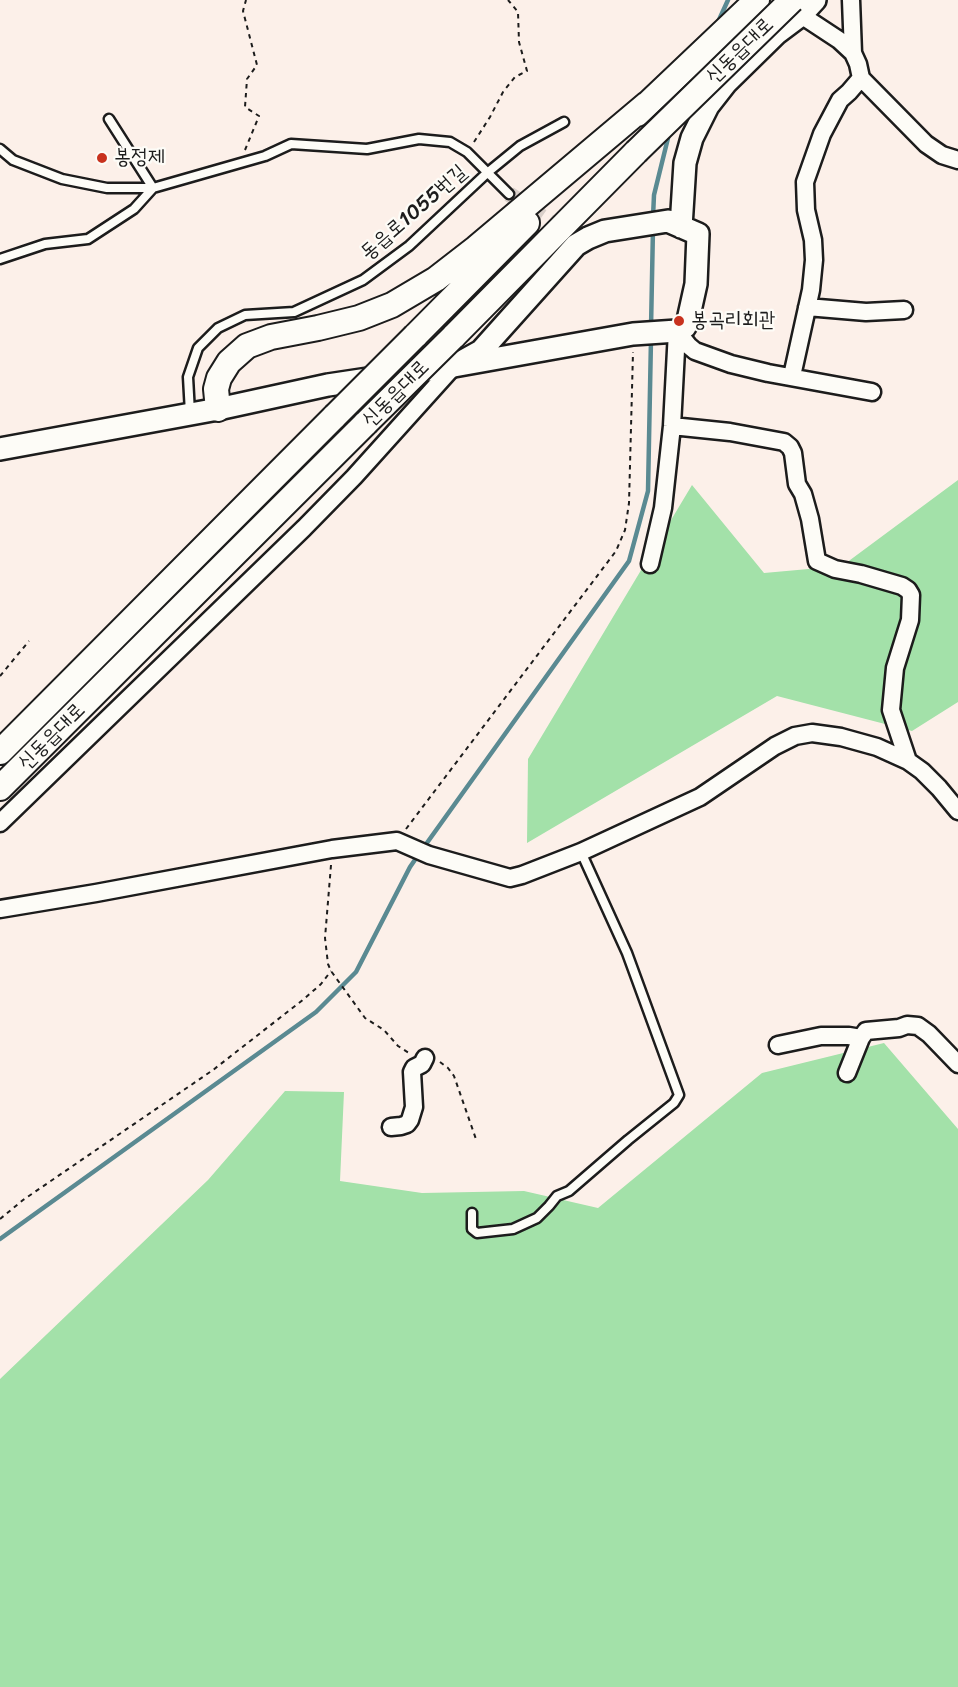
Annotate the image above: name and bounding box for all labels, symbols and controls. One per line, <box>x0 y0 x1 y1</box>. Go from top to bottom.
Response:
street label: 신동읍대로 <box>701 13 779 89</box>
place label: 봉정제 <box>114 145 165 171</box>
marker: 봉정제 <box>95 151 109 165</box>
street label: 동읍로1055번길 <box>356 160 472 266</box>
place label: 봉곡리회관 <box>691 308 775 334</box>
marker: 봉곡리회관 <box>672 314 686 328</box>
street label: 신동읍대로 <box>357 355 435 433</box>
street label: 신동읍대로 <box>13 698 91 776</box>

